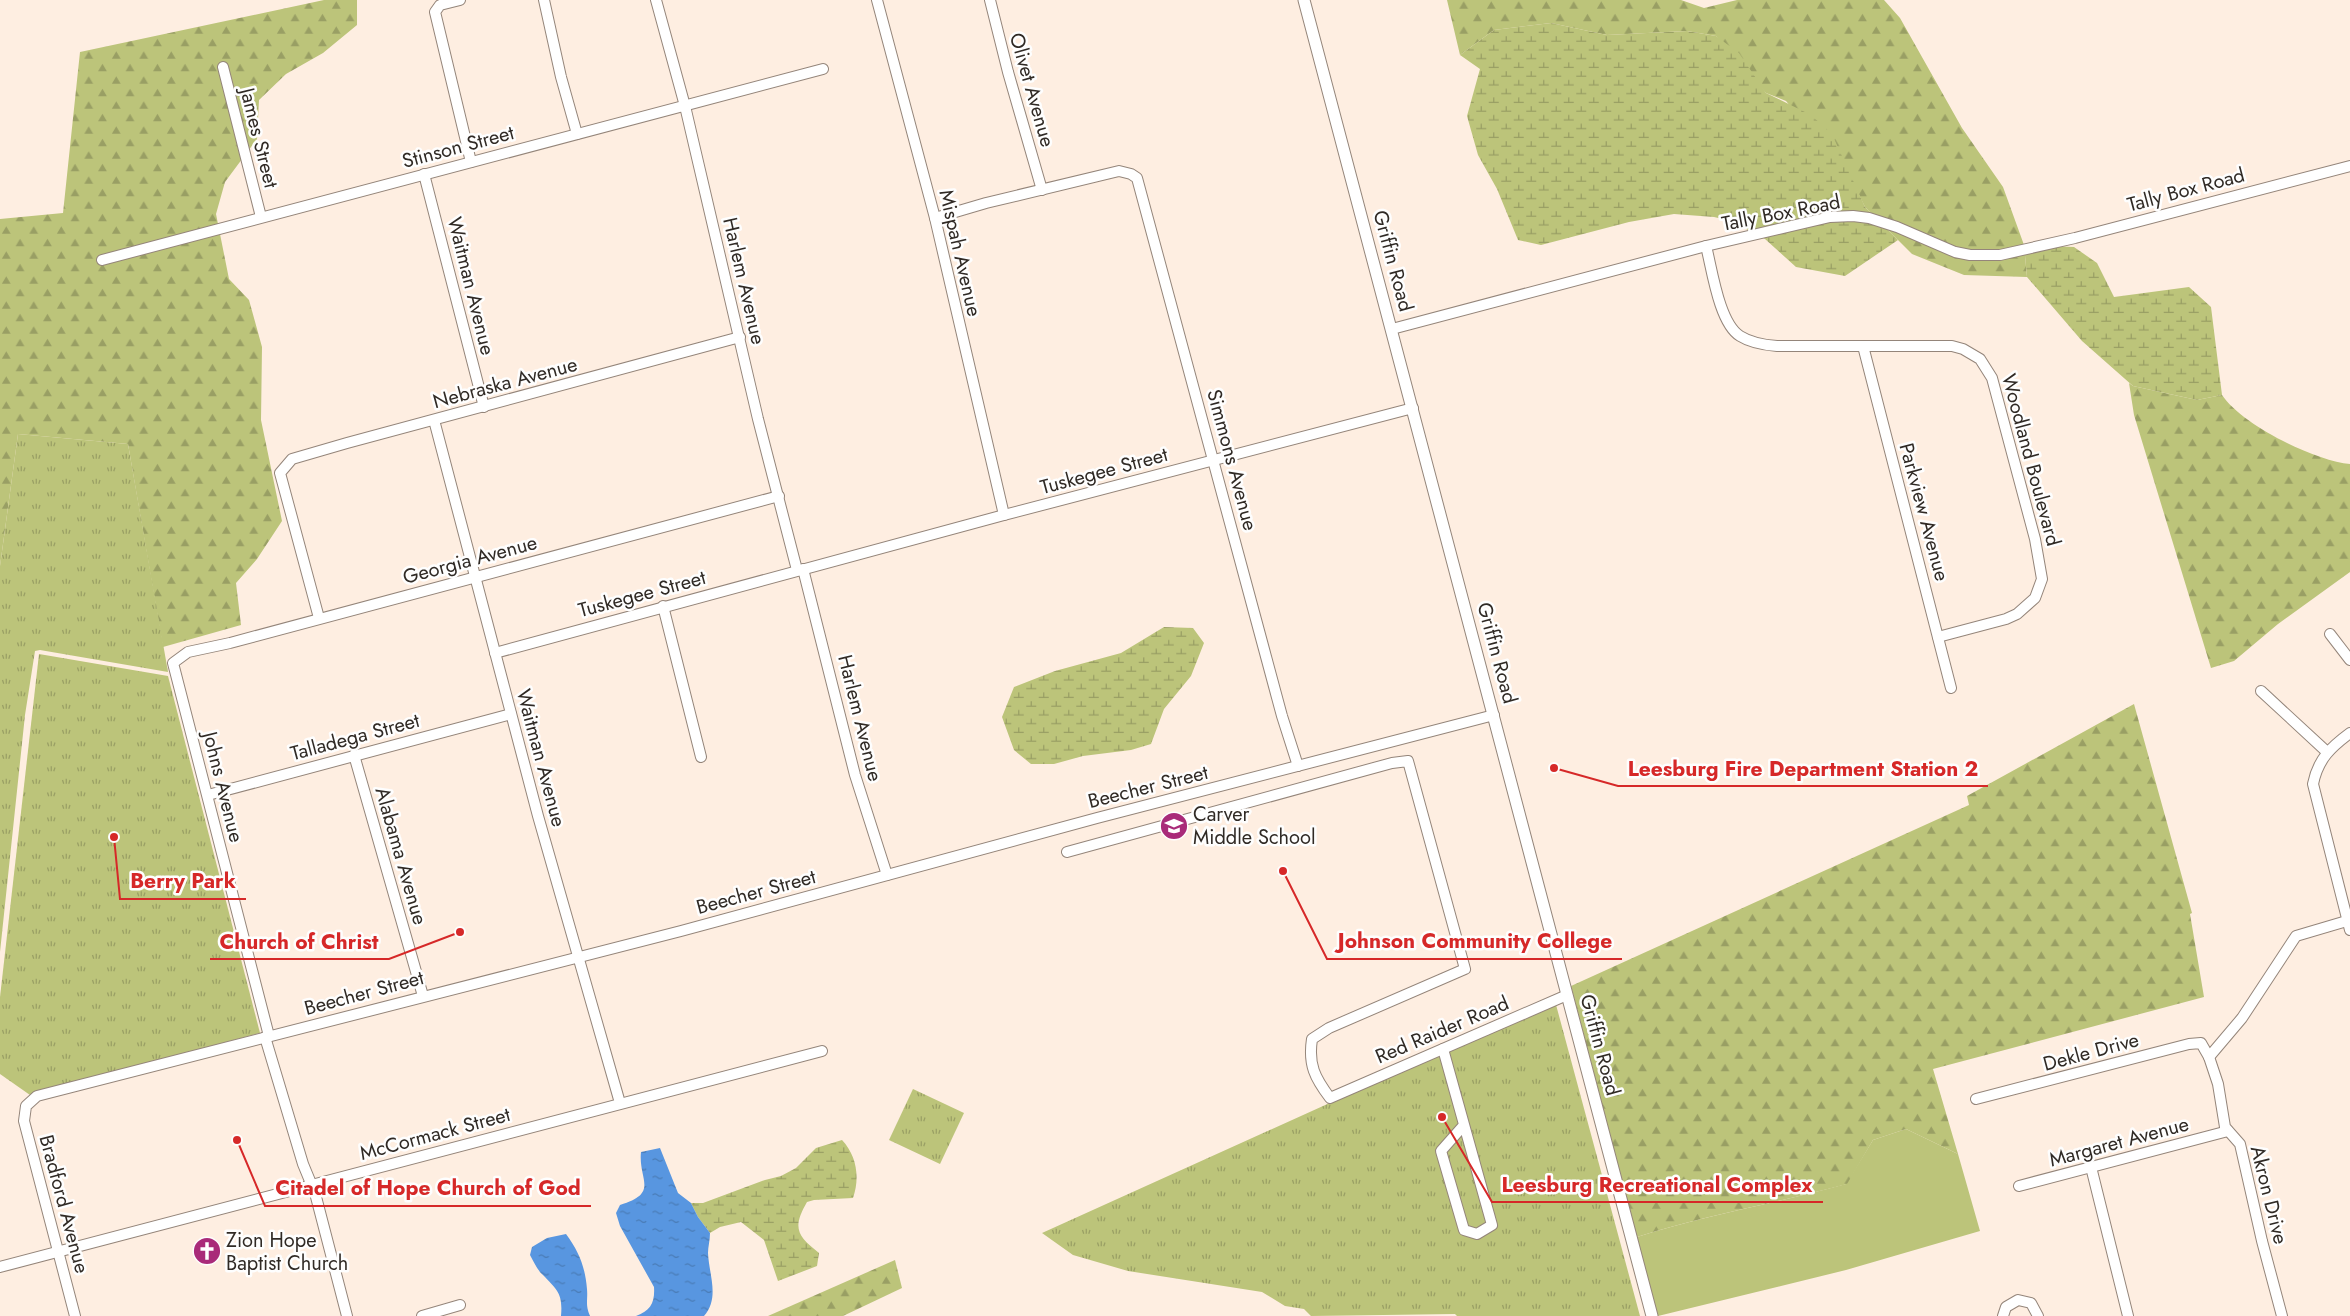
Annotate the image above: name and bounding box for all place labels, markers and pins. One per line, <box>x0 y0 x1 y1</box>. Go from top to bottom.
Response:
callout: Leesburg Fire Department Station 2 <box>1618 750 1988 786</box>
place label: Carver Middle School <box>1193 800 1316 852</box>
school or university icon: Carver Middle School <box>1159 811 1189 841</box>
callout: Berry Park <box>120 863 246 899</box>
callout: Church of Christ <box>210 923 389 959</box>
callout: Johnson Community College <box>1327 923 1622 959</box>
callout: Leesburg Recreational Complex <box>1492 1166 1823 1202</box>
callout: Citadel of Hope Church of God <box>265 1170 591 1206</box>
place label: Zion Hope Baptist Church <box>226 1226 348 1278</box>
church icon: Zion Hope Baptist Church <box>192 1236 222 1266</box>

